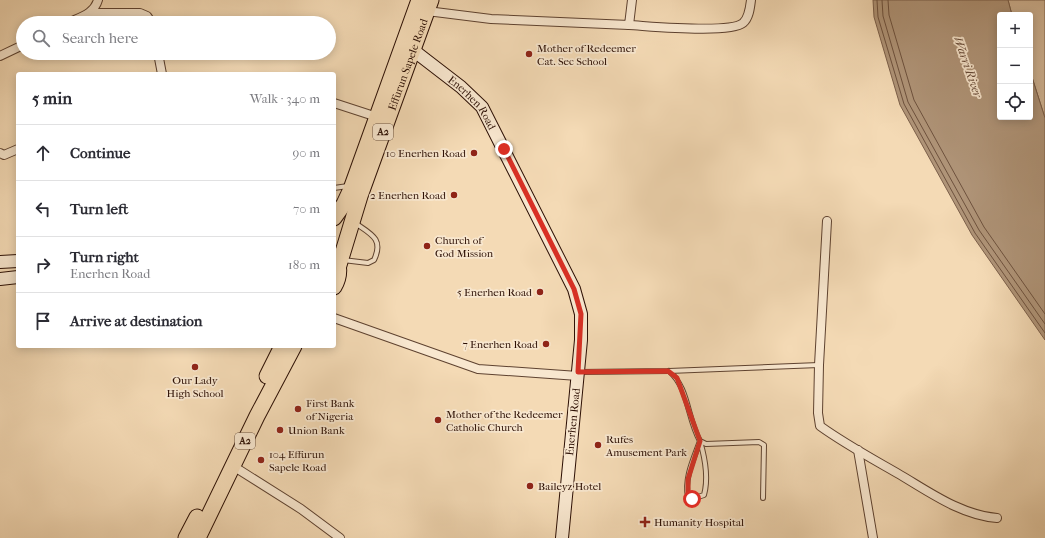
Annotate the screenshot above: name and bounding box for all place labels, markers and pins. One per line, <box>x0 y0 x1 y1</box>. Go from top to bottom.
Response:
place label: Mother of Redeemer Cat. Sec School <box>537 42 636 68</box>
marker: Mother of Redeemer Cat. Sec School <box>524 49 534 59</box>
place label: 10 Enerhen Road <box>386 147 467 160</box>
marker: 10 Enerhen Road <box>469 148 479 158</box>
place label: 2 Enerhen Road <box>370 189 447 202</box>
marker: 2 Enerhen Road <box>449 190 459 200</box>
place label: Church of God Mission <box>435 234 494 260</box>
marker: Church of God Mission <box>422 241 432 251</box>
place label: 5 Enerhen Road <box>457 286 533 299</box>
marker: 5 Enerhen Road <box>535 287 545 297</box>
place label: 7 Enerhen Road <box>462 338 539 351</box>
marker: 7 Enerhen Road <box>541 339 551 349</box>
marker: Our Lady High School <box>190 362 200 372</box>
place label: Our Lady High School <box>166 374 224 400</box>
place label: First Bank of Nigeria <box>306 397 355 423</box>
marker: First Bank of Nigeria <box>293 404 303 414</box>
place label: Mother of the Redeemer Catholic Church <box>446 408 563 434</box>
marker: Mother of the Redeemer Catholic Church <box>433 415 443 425</box>
place label: Union Bank <box>288 424 345 437</box>
marker: Union Bank <box>275 425 285 435</box>
place label: Rufes Amusement Park <box>605 433 687 459</box>
marker: Rufes Amusement Park <box>593 440 603 450</box>
place label: 104 Effurun Sapele Road <box>269 448 327 474</box>
marker: 104 Effurun Sapele Road <box>256 455 266 465</box>
place label: Baileyz Hotel <box>538 480 601 493</box>
marker: Baileyz Hotel <box>525 481 535 491</box>
marker: Humanity Hospital <box>639 516 651 528</box>
place label: Humanity Hospital <box>654 516 744 529</box>

